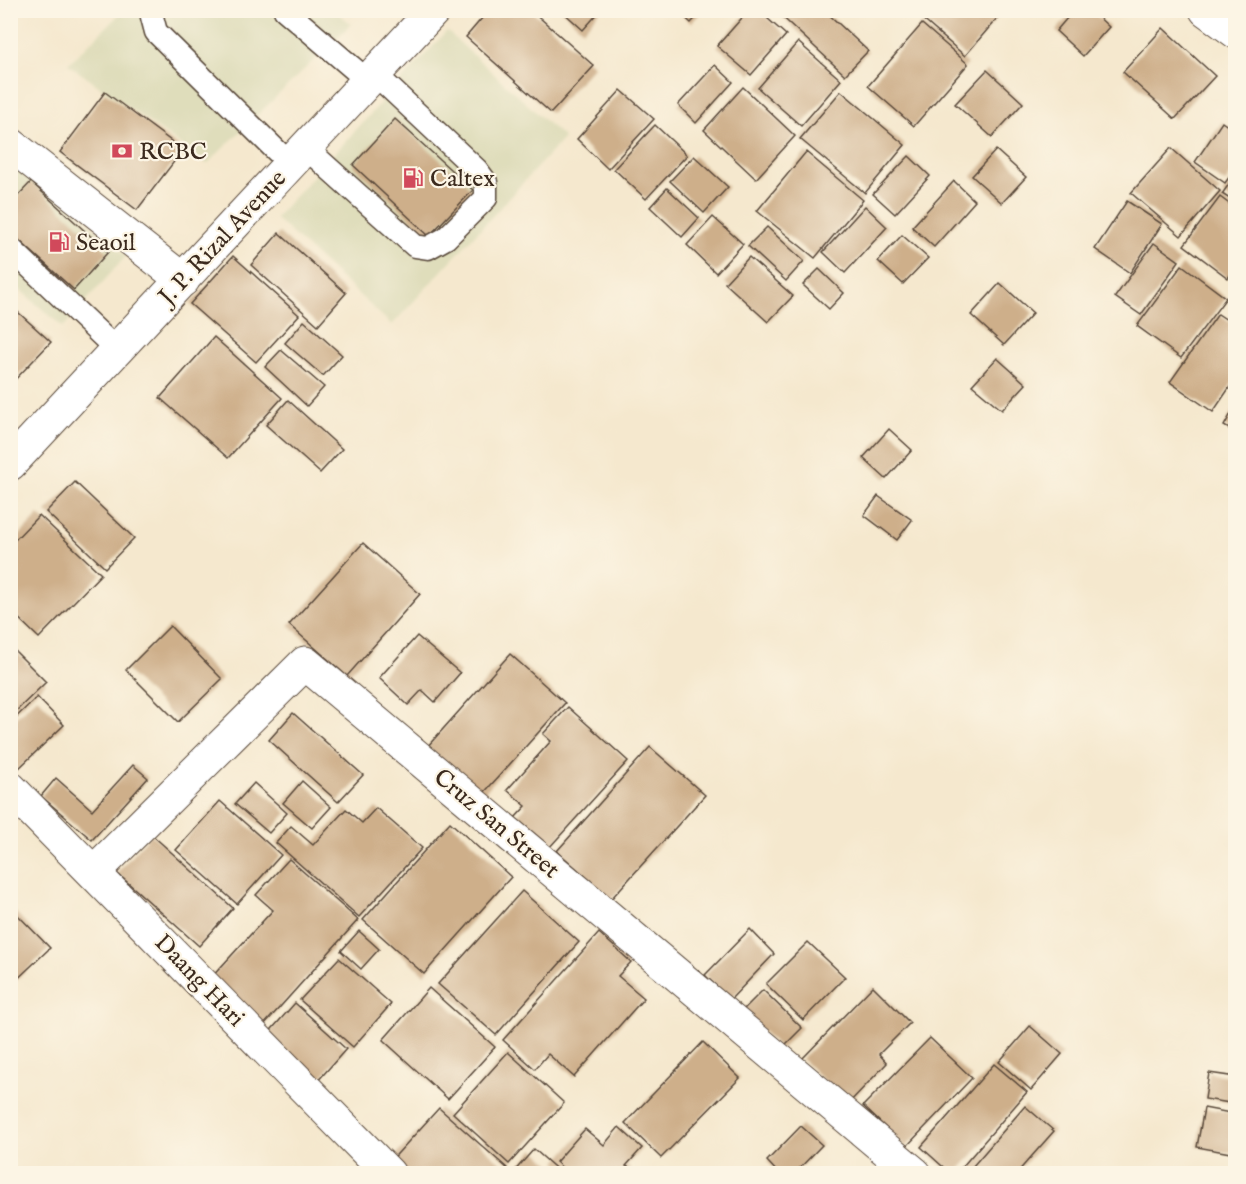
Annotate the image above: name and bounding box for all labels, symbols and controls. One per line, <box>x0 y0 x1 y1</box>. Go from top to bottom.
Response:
place label: RCBC <box>139 137 207 168</box>
bank icon: RCBC <box>110 139 134 163</box>
street label: J. P. Rizal Avenue <box>150 164 294 314</box>
place label: Caltex <box>430 164 495 195</box>
fuel station icon: Caltex <box>401 166 425 190</box>
place label: Seaoil <box>76 228 136 259</box>
fuel station icon: Seaoil <box>47 230 71 254</box>
street label: Cruz San Street <box>427 762 565 886</box>
street label: Daang Hari <box>147 928 251 1034</box>

